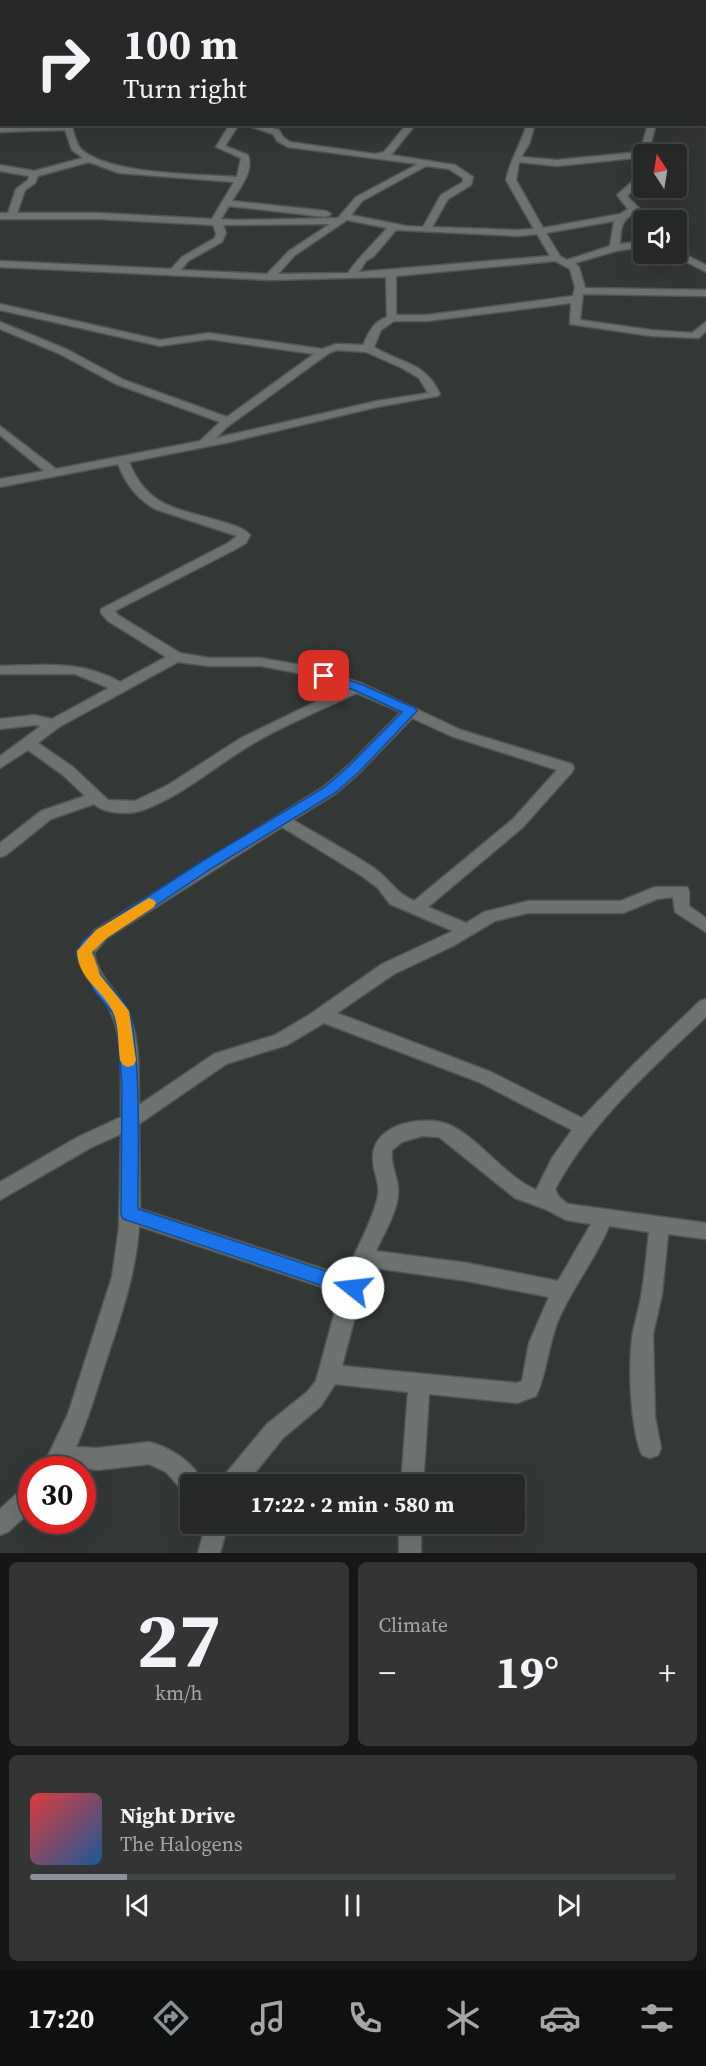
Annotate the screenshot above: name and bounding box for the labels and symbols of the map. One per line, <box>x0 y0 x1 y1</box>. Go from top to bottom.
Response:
north arrow <box>633 144 687 198</box>
pin <box>298 650 349 701</box>
position arrow <box>321 1256 385 1320</box>
speed limit sign: 30 <box>18 1456 96 1534</box>

